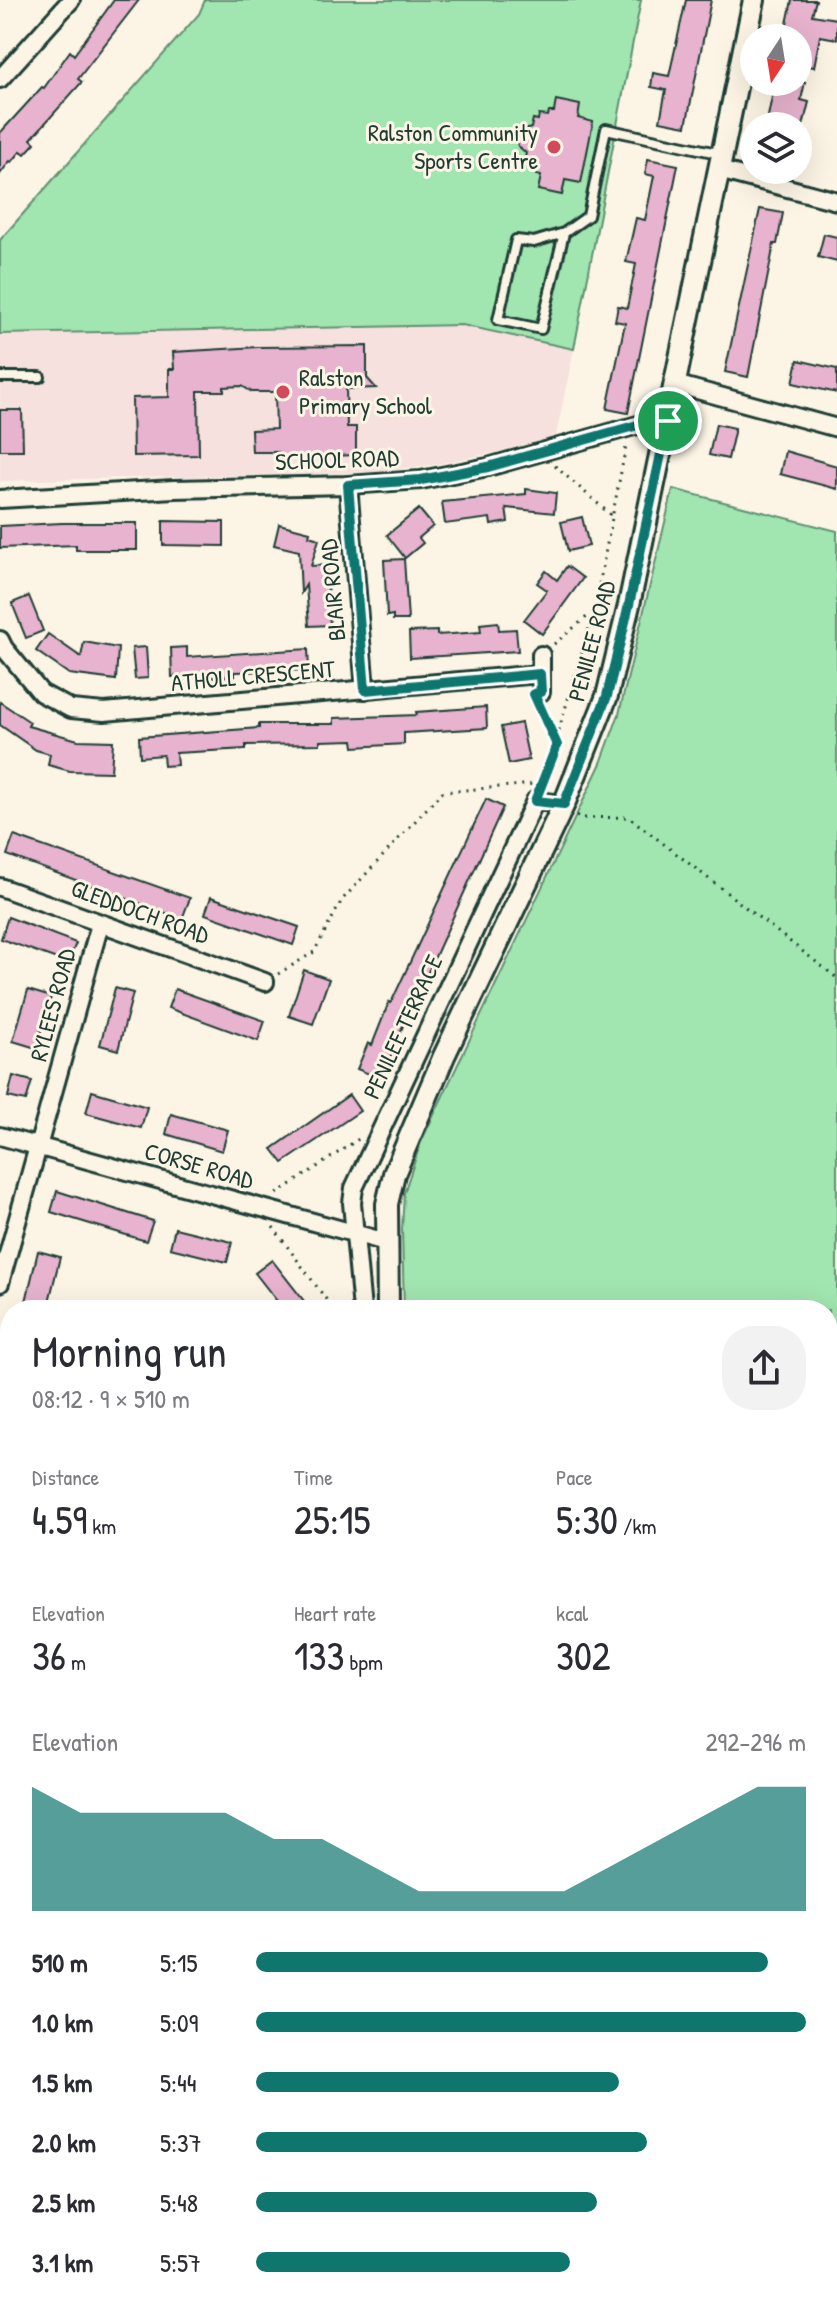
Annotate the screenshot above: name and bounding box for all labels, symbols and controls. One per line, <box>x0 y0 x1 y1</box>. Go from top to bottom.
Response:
north arrow <box>740 24 812 96</box>
map controls <box>740 24 812 184</box>
button: layers <box>740 112 812 184</box>
place label: Ralston Community Sports Centre <box>368 116 538 176</box>
marker: Ralston Community Sports Centre <box>545 138 563 156</box>
place label: Ralston Primary School <box>299 361 433 421</box>
marker: Ralston Primary School <box>274 383 292 401</box>
pin <box>634 387 702 455</box>
icon: arrive <box>646 399 690 443</box>
street label: SCHOOL ROAD <box>274 441 400 477</box>
street label: BLAIR ROAD <box>312 537 352 642</box>
street label: PENILEE ROAD <box>560 576 623 705</box>
street label: ATHOLL CRESCENT <box>170 652 337 698</box>
street label: GLEDDOCH ROAD <box>67 871 214 951</box>
street label: RYLEES ROAD <box>22 944 83 1065</box>
street label: PENILEE TERRACE <box>355 949 450 1104</box>
street label: CORSE ROAD <box>141 1134 258 1196</box>
text: Morning run <box>32 1321 227 1381</box>
button: share <box>722 1326 806 1410</box>
text: 08:12 · 9 × 510 m <box>32 1381 190 1416</box>
text: Distance <box>32 1462 99 1492</box>
text: Time <box>294 1462 333 1492</box>
text: Pace <box>556 1462 593 1492</box>
text: 4.59 <box>32 1492 87 1546</box>
text: 25:15 <box>294 1492 370 1546</box>
text: 5:30 <box>556 1492 618 1546</box>
text: km <box>87 1511 116 1541</box>
text: /km <box>618 1511 657 1541</box>
text: Elevation <box>32 1598 105 1628</box>
text: Heart rate <box>294 1598 376 1628</box>
text: kcal <box>556 1598 588 1628</box>
text: 36 <box>32 1628 66 1682</box>
text: 133 <box>294 1628 344 1682</box>
text: 302 <box>556 1628 611 1682</box>
text: m <box>66 1647 86 1677</box>
text: bpm <box>344 1647 383 1677</box>
text: Elevation <box>32 1724 118 1759</box>
text: 292–296 m <box>705 1724 806 1759</box>
text: 510 m <box>32 1945 88 1980</box>
text: 5:15 <box>160 1945 197 1980</box>
text: 1.0 km <box>32 2005 93 2040</box>
text: 5:09 <box>160 2005 198 2040</box>
text: 1.5 km <box>32 2065 92 2100</box>
text: 5:44 <box>160 2065 197 2100</box>
text: 2.0 km <box>32 2125 96 2160</box>
text: 5:37 <box>160 2125 202 2160</box>
text: 2.5 km <box>32 2185 95 2220</box>
text: 5:48 <box>160 2185 198 2220</box>
text: 3.1 km <box>32 2245 93 2280</box>
text: 5:57 <box>160 2245 201 2280</box>

